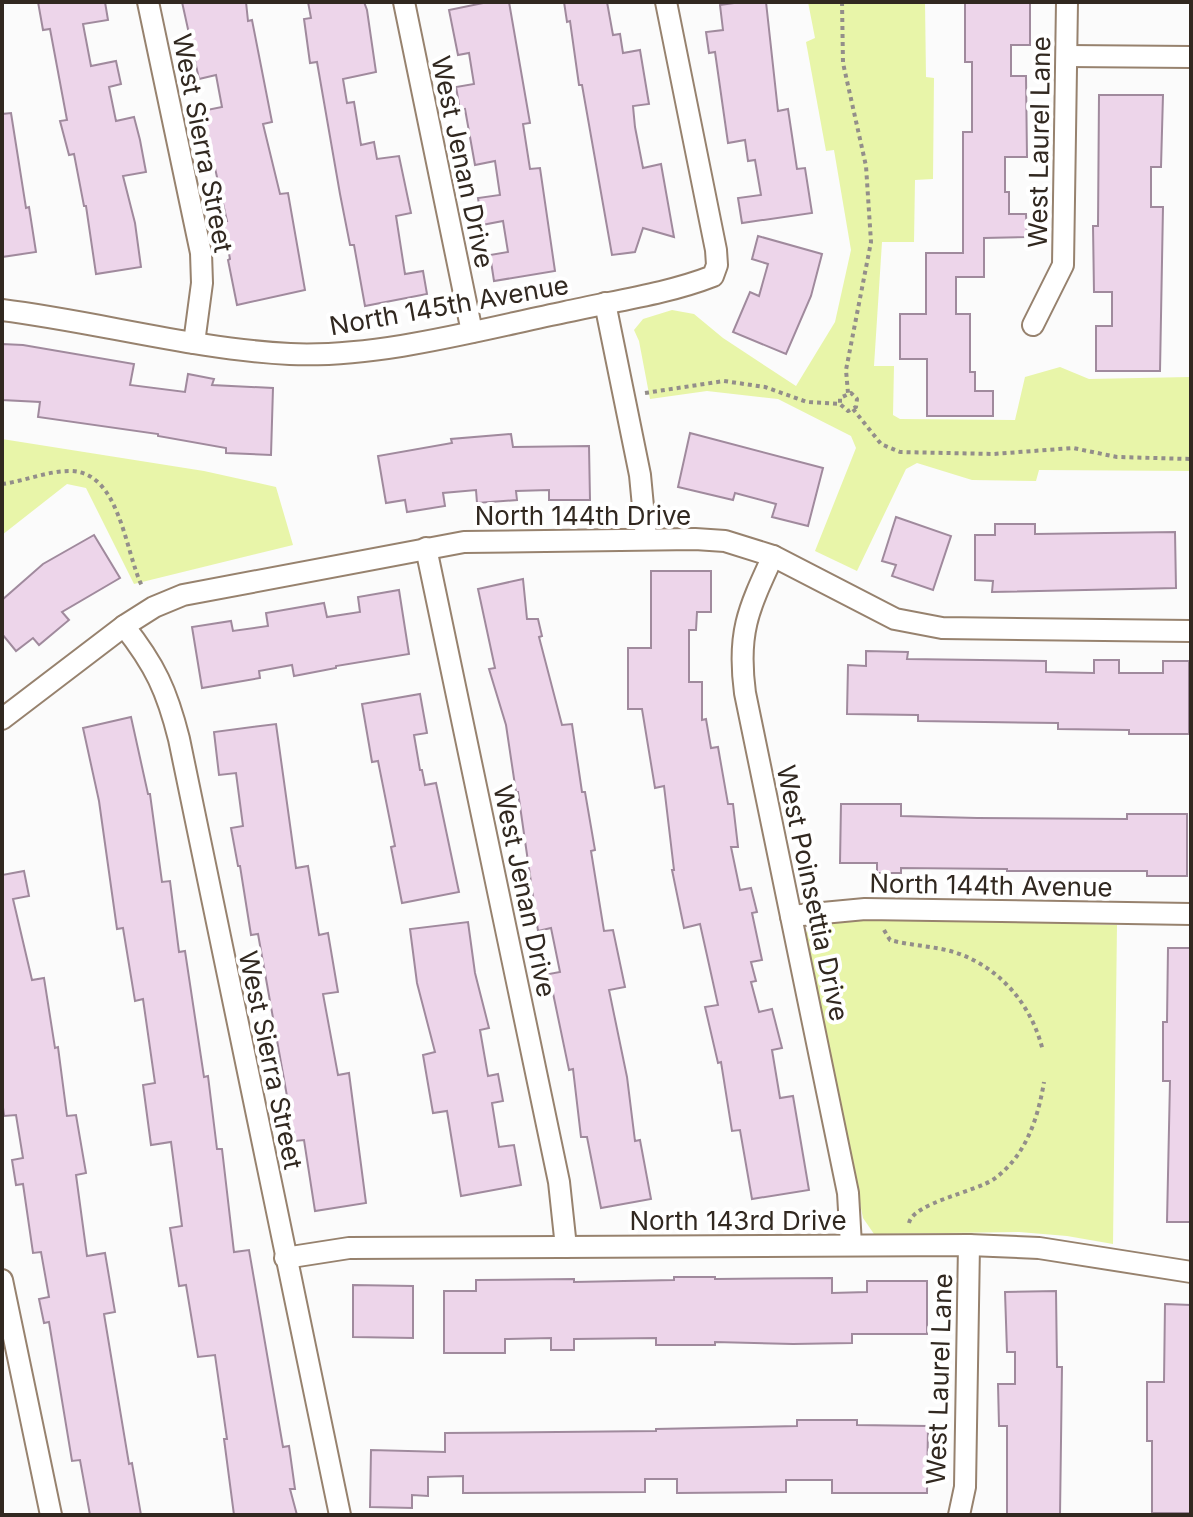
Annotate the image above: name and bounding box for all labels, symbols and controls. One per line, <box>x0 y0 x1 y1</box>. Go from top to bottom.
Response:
street label: West Sierra Street <box>167 31 239 255</box>
street label: West Laurel Lane <box>1022 36 1056 248</box>
street label: West Jenan Drive <box>425 53 501 271</box>
street label: North 145th Avenue <box>327 269 571 341</box>
street label: North 144th Drive <box>475 500 691 531</box>
street label: West Poinsettia Drive <box>771 762 855 1024</box>
street label: West Jenan Drive <box>487 782 563 1000</box>
street label: North 144th Avenue <box>869 867 1113 903</box>
street label: West Sierra Street <box>233 948 309 1172</box>
street label: North 143rd Drive <box>629 1205 847 1236</box>
street label: West Laurel Lane <box>920 1273 958 1485</box>

